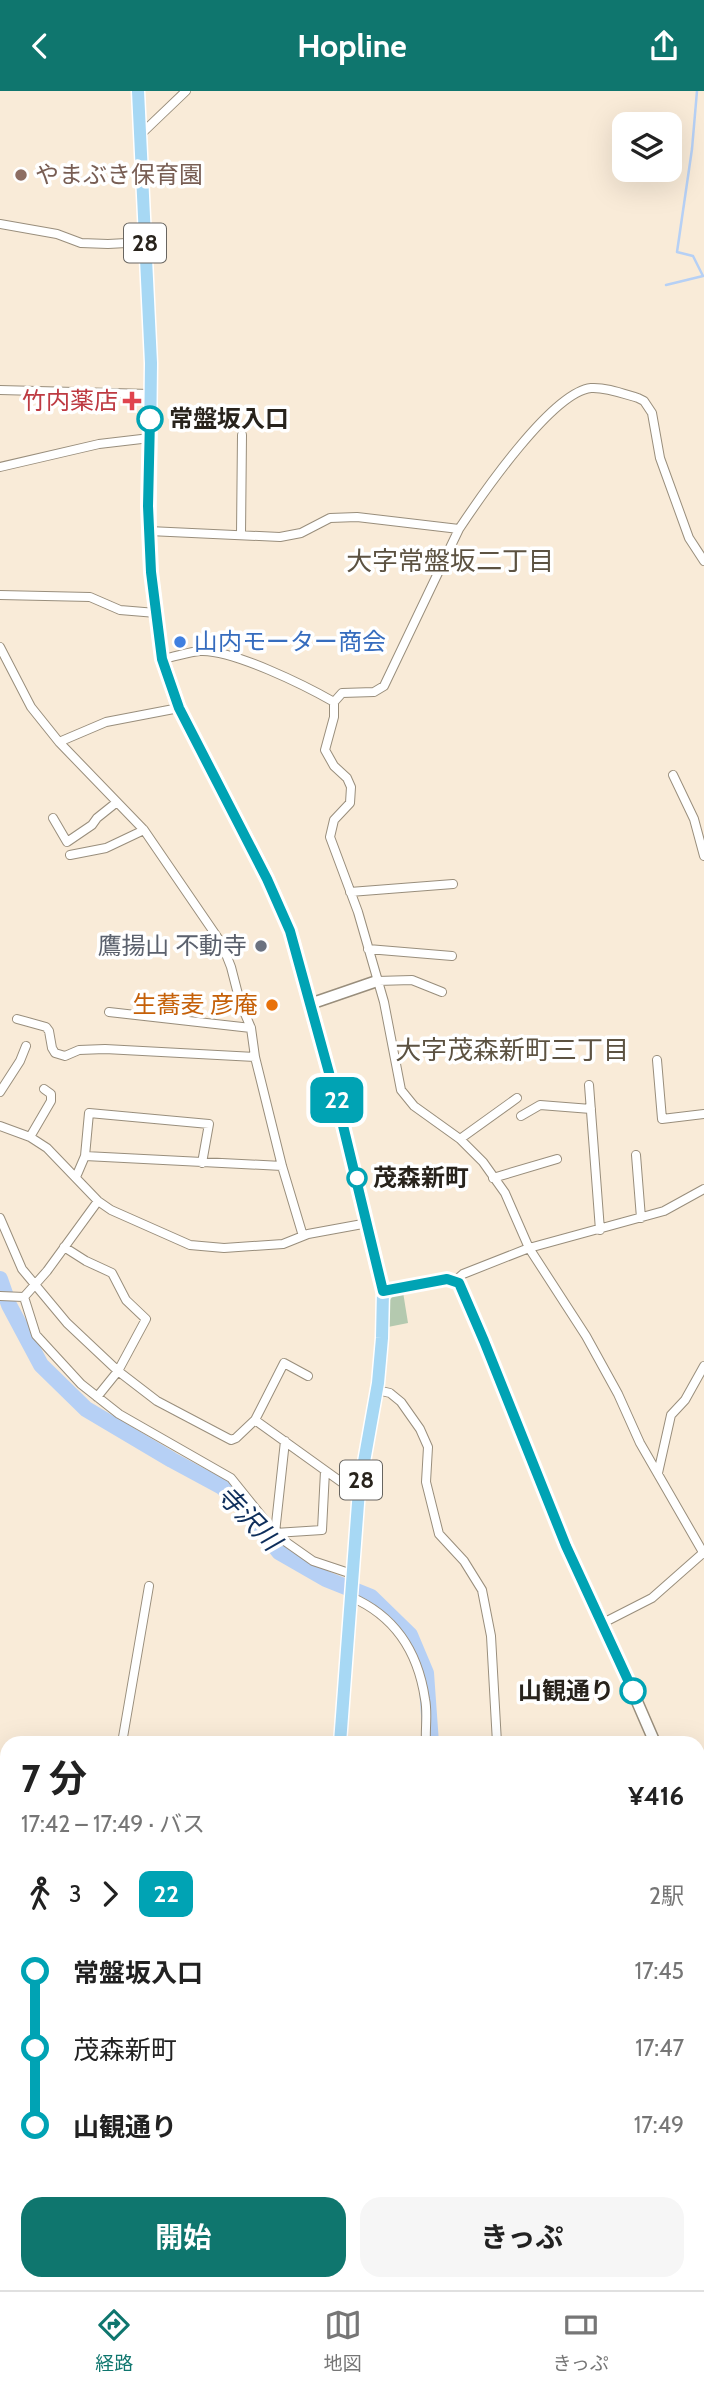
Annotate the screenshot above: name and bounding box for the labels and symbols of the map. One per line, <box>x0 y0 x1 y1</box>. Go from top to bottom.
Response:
place label: やまぶき保育園 <box>35 160 203 189</box>
marker: やまぶき保育園 <box>13 167 29 183</box>
road number: 28 <box>124 223 166 263</box>
place label: 竹内薬店 <box>22 386 118 415</box>
marker: 竹内薬店 <box>124 393 140 409</box>
place label: 常盤坂入口 <box>169 404 289 433</box>
marker: 常盤坂入口 <box>137 406 163 432</box>
district label: 大字常盤坂二丁目 <box>346 545 554 577</box>
place label: 山内モーター商会 <box>194 627 386 656</box>
marker: 山内モーター商会 <box>172 634 188 650</box>
place label: 鷹揚山 不動寺 <box>98 931 247 960</box>
marker: 鷹揚山 不動寺 <box>253 938 269 954</box>
place label: 生蕎麦 彦庵 <box>133 990 258 1019</box>
marker: 生蕎麦 彦庵 <box>264 997 280 1013</box>
district label: 大字茂森新町三丁目 <box>395 1034 629 1066</box>
line badge: 22 <box>306 1077 368 1123</box>
place label: 茂森新町 <box>373 1163 469 1192</box>
marker: 茂森新町 <box>347 1168 367 1188</box>
road number: 28 <box>340 1461 382 1499</box>
water label: 寺沢川 <box>210 1479 290 1559</box>
place label: 山観通り <box>518 1676 614 1705</box>
marker: 山観通り <box>620 1678 646 1704</box>

